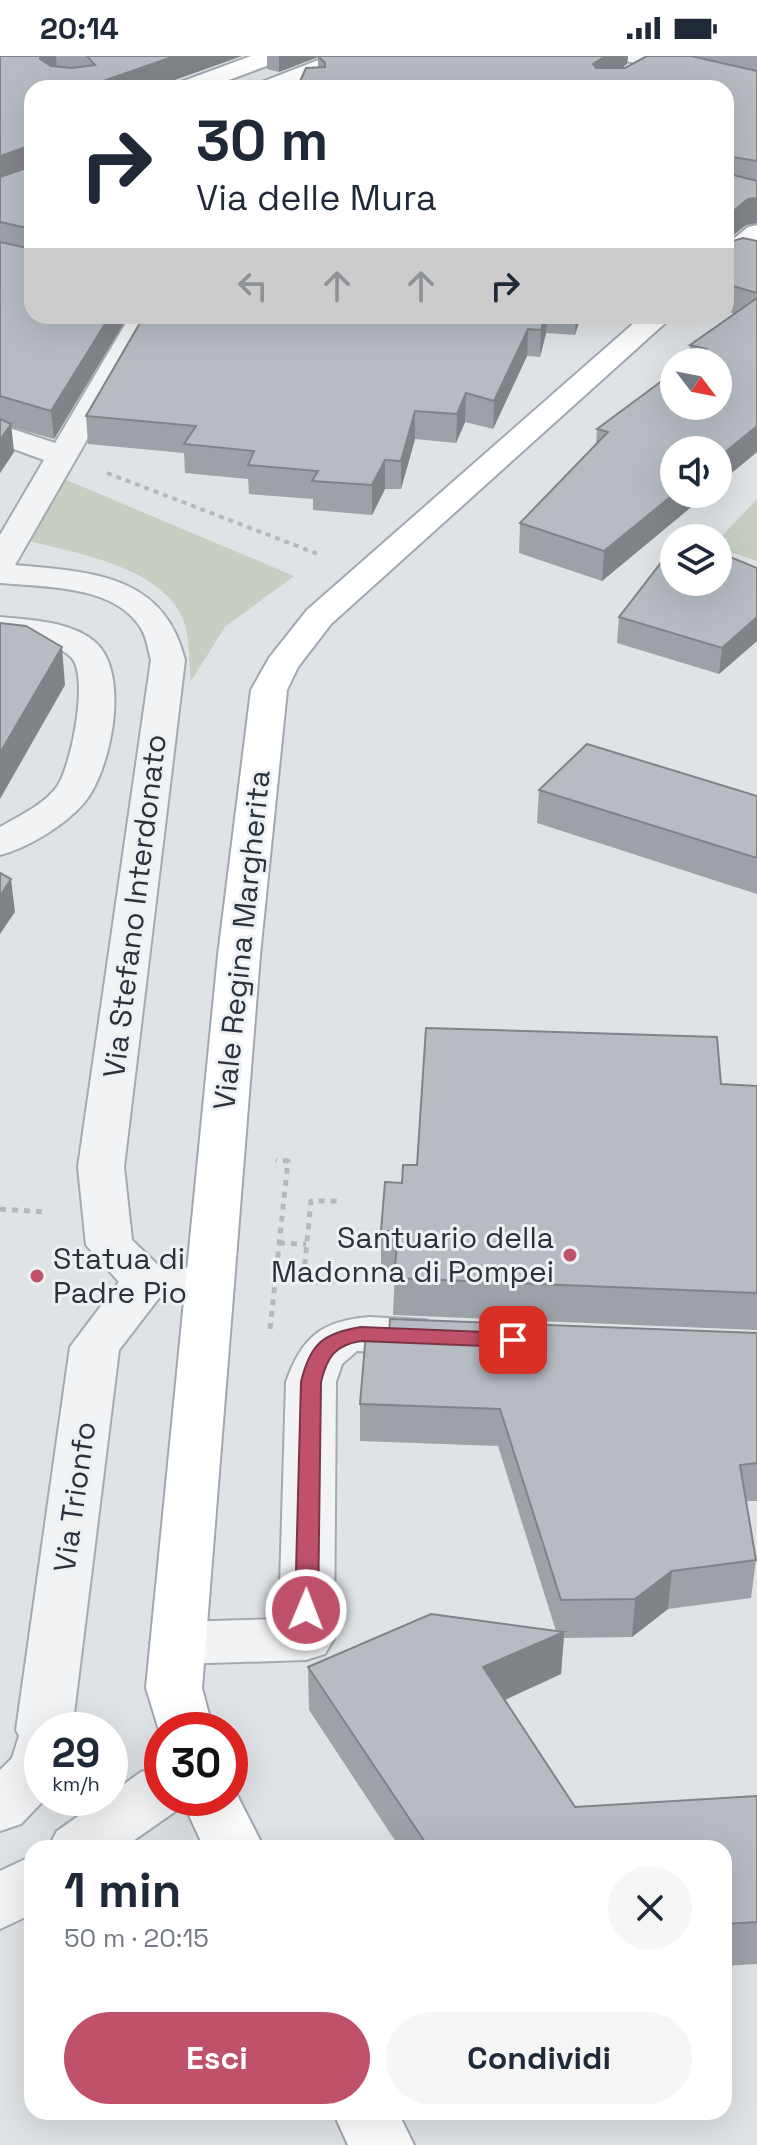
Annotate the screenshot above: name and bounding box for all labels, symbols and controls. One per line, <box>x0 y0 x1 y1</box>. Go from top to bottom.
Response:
text: 20:14 <box>40 9 119 48</box>
text: 30 m <box>196 105 328 176</box>
icon: right <box>64 112 168 216</box>
text: Via delle Mura <box>196 175 437 221</box>
icon: left <box>231 264 275 308</box>
icon: ahead <box>315 264 359 308</box>
icon: ahead <box>399 264 443 308</box>
icon: right <box>483 264 527 308</box>
north arrow <box>660 348 732 420</box>
map controls <box>660 348 732 596</box>
button: sound <box>660 436 732 508</box>
button: layers <box>660 524 732 596</box>
street label: Via Stefano Interdonato <box>94 732 175 1080</box>
street label: Viale Regina Margherita <box>204 768 279 1112</box>
place label: Santuario della Madonna di Pompei <box>271 1218 554 1291</box>
place label: Statua di Padre Pio <box>53 1239 187 1312</box>
marker: Santuario della Madonna di Pompei <box>561 1246 579 1264</box>
marker: Statua di Padre Pio <box>28 1267 46 1285</box>
pin <box>479 1306 547 1374</box>
icon: arrive <box>491 1318 535 1362</box>
street label: Via Trionfo <box>45 1419 104 1575</box>
position arrow <box>264 1568 348 1652</box>
speed limit sign: 30 <box>144 1712 248 1816</box>
text: 29 <box>52 1728 100 1779</box>
text: km/h <box>52 1771 100 1797</box>
text: 1 min <box>64 1860 181 1921</box>
button: close <box>608 1866 692 1950</box>
text: 50 m · 20:15 <box>64 1921 209 1955</box>
button: Esci <box>64 2012 370 2104</box>
button: Condividi <box>386 2012 692 2104</box>

